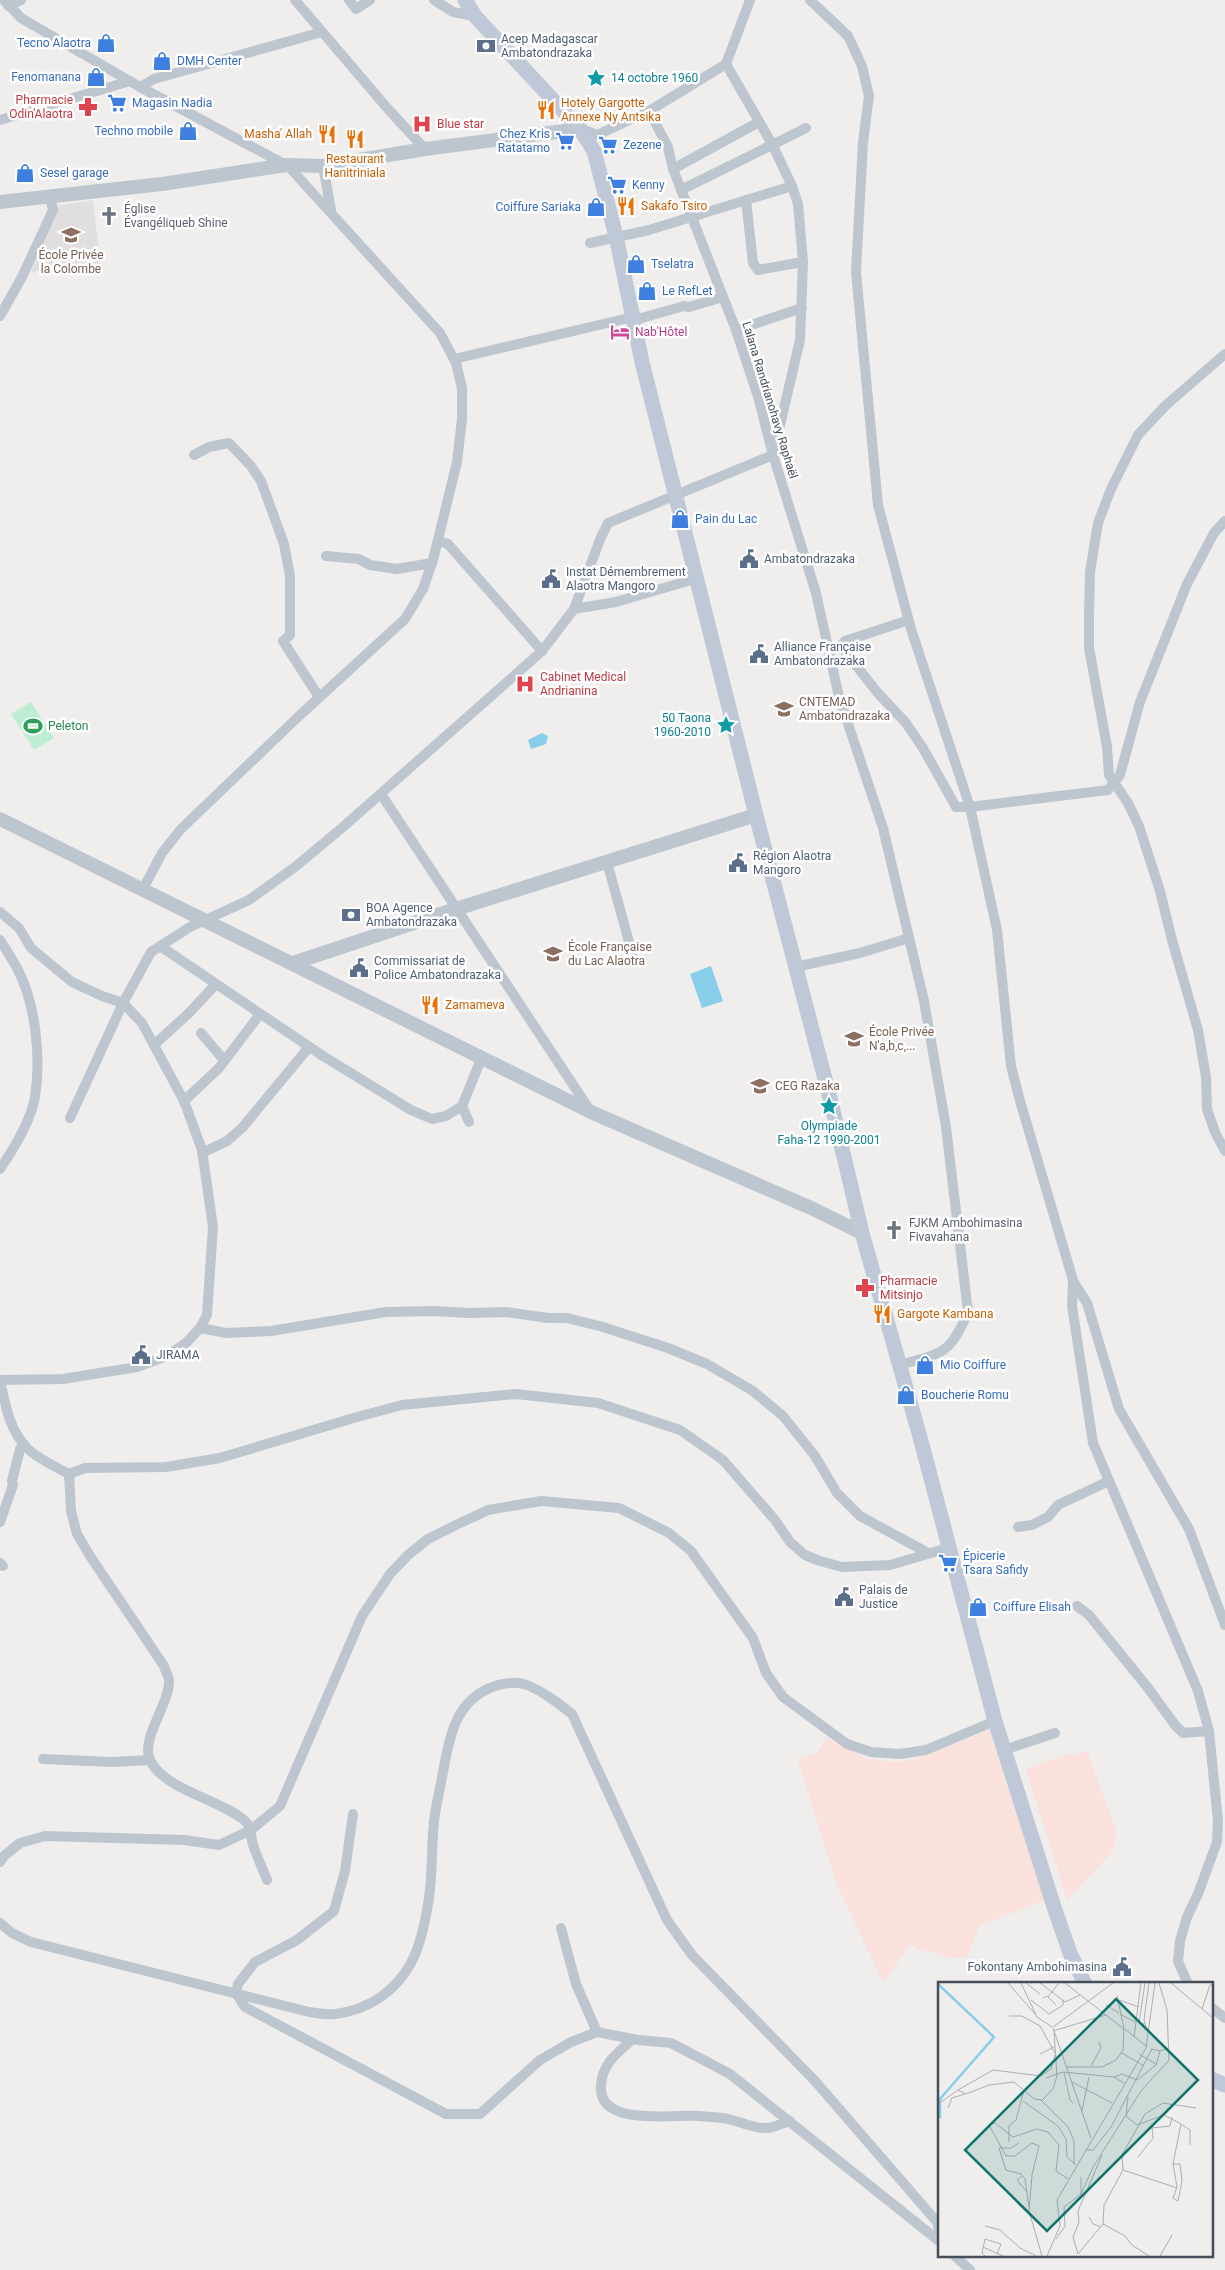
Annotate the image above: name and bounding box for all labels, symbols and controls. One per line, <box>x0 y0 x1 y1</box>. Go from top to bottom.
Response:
shop icon: Tecno Alaotra <box>95 32 117 54</box>
place label: Acep Madagascar Ambatondrazaka <box>501 32 598 60</box>
bank icon: Acep Madagascar Ambatondrazaka <box>475 35 497 57</box>
place label: Tecno Alaotra <box>17 36 91 50</box>
shop icon: DMH Center <box>151 50 173 72</box>
place label: DMH Center <box>177 54 242 68</box>
shop icon: Fenomanana <box>85 66 107 88</box>
place icon: 14 octobre 1960 <box>585 67 607 89</box>
place label: Fenomanana <box>11 70 81 84</box>
place label: 14 octobre 1960 <box>611 71 699 85</box>
supermarket icon: Magasin Nadia <box>106 92 128 114</box>
place label: Pharmacie Odin'Alaotra <box>9 93 73 121</box>
pharmacy icon: Pharmacie Odin'Alaotra <box>77 96 99 118</box>
place label: Magasin Nadia <box>132 96 212 110</box>
place label: Hotely Gargotte Annexe Ny Antsika <box>561 96 661 124</box>
restaurant icon: Hotely Gargotte Annexe Ny Antsika <box>535 99 557 121</box>
hospital icon: Blue star <box>411 113 433 135</box>
place label: Blue star <box>437 117 484 131</box>
shop icon: Techno mobile <box>177 120 199 142</box>
restaurant icon: Masha' Allah <box>316 123 338 145</box>
place label: Techno mobile <box>94 124 173 138</box>
place label: Masha' Allah <box>244 127 312 141</box>
place label: Chez Kris Ratatamo <box>498 127 550 155</box>
restaurant icon: Restaurant Hanitriniala <box>344 128 366 150</box>
supermarket icon: Chez Kris Ratatamo <box>554 130 576 152</box>
supermarket icon: Zezene <box>597 134 619 156</box>
place label: Zezene <box>623 138 662 152</box>
place label: Restaurant Hanitriniala <box>324 152 386 180</box>
shop icon: Sesel garage <box>14 162 36 184</box>
place label: Sesel garage <box>40 166 109 180</box>
supermarket icon: Kenny <box>606 174 628 196</box>
place label: Kenny <box>632 178 665 192</box>
restaurant icon: Sakafo Tsiro <box>615 195 637 217</box>
shop icon: Coiffure Sariaka <box>585 196 607 218</box>
place label: Sakafo Tsiro <box>641 199 708 213</box>
place label: Coiffure Sariaka <box>495 200 581 214</box>
place label: Église Évangéliqueb Shine <box>124 201 228 230</box>
church icon: Église Évangéliqueb Shine <box>98 205 120 227</box>
school or university icon: École Privée la Colombe <box>60 224 82 246</box>
place label: École Privée la Colombe <box>38 247 104 276</box>
shop icon: Tselatra <box>625 253 647 275</box>
place label: Tselatra <box>651 257 694 271</box>
shop icon: Le RefLet <box>636 280 658 302</box>
place label: Le RefLet <box>662 284 713 298</box>
street label: Lalana Randrianohavy Raphaël <box>739 320 801 480</box>
hotel icon: Nab'Hôtel <box>609 321 631 343</box>
place label: Nab'Hôtel <box>635 325 687 339</box>
shop icon: Pain du Lac <box>669 508 691 530</box>
place label: Pain du Lac <box>695 512 757 526</box>
public building icon: Ambatondrazaka <box>738 548 760 570</box>
place label: Ambatondrazaka <box>764 552 855 566</box>
place label: Instat Démembrement Alaotra Mangoro <box>566 565 686 593</box>
public building icon: Instat Démembrement Alaotra Mangoro <box>540 568 562 590</box>
place label: Alliance Française Ambatondrazaka <box>774 640 871 668</box>
public building icon: Alliance Française Ambatondrazaka <box>748 643 770 665</box>
place label: Cabinet Medical Andrianina <box>540 670 626 698</box>
hospital icon: Cabinet Medical Andrianina <box>514 673 536 695</box>
place label: CNTEMAD Ambatondrazaka <box>799 695 890 723</box>
school or university icon: CNTEMAD Ambatondrazaka <box>773 698 795 720</box>
place label: 50 Taona 1960-2010 <box>654 711 711 739</box>
place icon: 50 Taona 1960-2010 <box>715 714 737 736</box>
sports icon: Peleton <box>22 715 44 737</box>
place label: Peleton <box>48 719 88 733</box>
place label: Région Alaotra Mangoro <box>753 849 831 877</box>
public building icon: Région Alaotra Mangoro <box>727 852 749 874</box>
place label: BOA Agence Ambatondrazaka <box>366 901 457 929</box>
bank icon: BOA Agence Ambatondrazaka <box>340 904 362 926</box>
place label: École Française du Lac Alaotra <box>568 939 652 968</box>
school or university icon: École Française du Lac Alaotra <box>542 943 564 965</box>
place label: Commissariat de Police Ambatondrazaka <box>374 954 501 982</box>
public building icon: Commissariat de Police Ambatondrazaka <box>348 957 370 979</box>
restaurant icon: Zamameva <box>419 994 441 1016</box>
place label: Zamameva <box>445 998 505 1012</box>
place label: École Privée N'a,b,c,... <box>869 1024 934 1053</box>
school or university icon: École Privée N'a,b,c,... <box>843 1028 865 1050</box>
school or university icon: CEG Razaka <box>749 1075 771 1097</box>
place label: CEG Razaka <box>775 1079 840 1093</box>
place icon: Olympiade Faha-12 1990-2001 <box>818 1095 840 1117</box>
place label: Olympiade Faha-12 1990-2001 <box>777 1119 881 1147</box>
place label: FJKM Ambohimasina Fivavahana <box>909 1216 1022 1244</box>
church icon: FJKM Ambohimasina Fivavahana <box>883 1219 905 1241</box>
place label: Pharmacie Mitsinjo <box>880 1274 937 1302</box>
pharmacy icon: Pharmacie Mitsinjo <box>854 1277 876 1299</box>
restaurant icon: Gargote Kambana <box>871 1303 893 1325</box>
place label: Gargote Kambana <box>897 1307 994 1321</box>
public building icon: JIRAMA <box>130 1344 152 1366</box>
place label: JIRAMA <box>156 1348 200 1362</box>
shop icon: Mio Coiffure <box>914 1354 936 1376</box>
place label: Mio Coiffure <box>940 1358 1006 1372</box>
shop icon: Boucherie Romu <box>895 1384 917 1406</box>
place label: Boucherie Romu <box>921 1388 1009 1402</box>
place label: Épicerie Tsara Safidy <box>963 1548 1029 1577</box>
supermarket icon: Épicerie Tsara Safidy <box>937 1552 959 1574</box>
place label: Palais de Justice <box>859 1583 908 1611</box>
public building icon: Palais de Justice <box>833 1586 855 1608</box>
shop icon: Coiffure Elisah <box>967 1596 989 1618</box>
place label: Coiffure Elisah <box>993 1600 1071 1614</box>
public building icon: Fokontany Ambohimasina <box>1111 1956 1133 1978</box>
place label: Fokontany Ambohimasina <box>968 1960 1107 1974</box>
inset map <box>938 1982 1212 2258</box>

